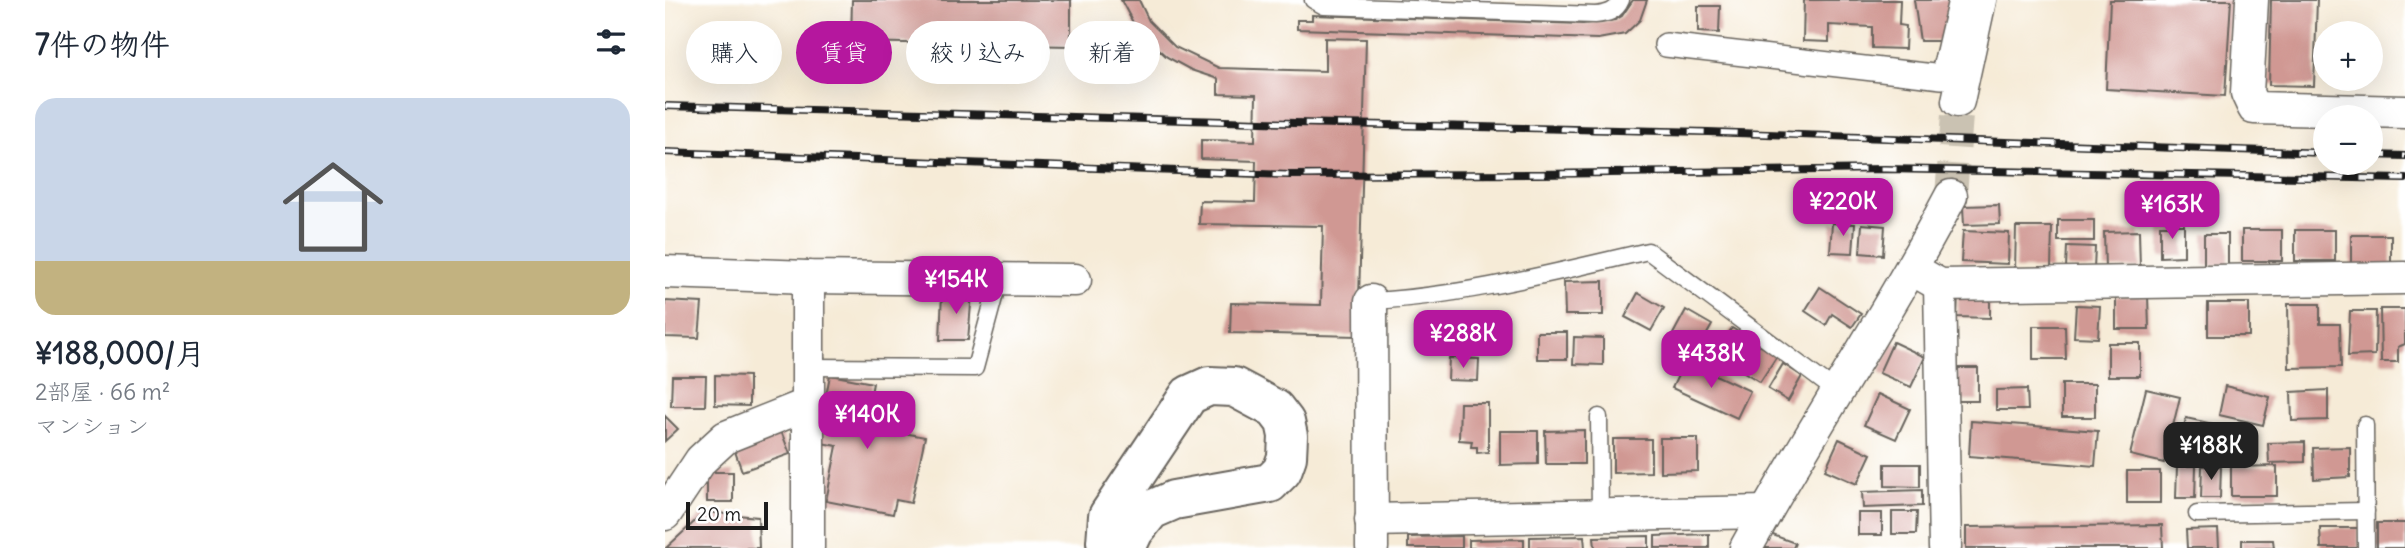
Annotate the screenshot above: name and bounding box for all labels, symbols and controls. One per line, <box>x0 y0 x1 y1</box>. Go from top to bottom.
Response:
chip: 購入 <box>686 21 782 84</box>
chip: 賃貸 <box>796 21 892 84</box>
chip: 絞り込み <box>906 21 1050 84</box>
chip: 新着 <box>1064 21 1160 84</box>
map controls <box>2313 21 2383 175</box>
button: + <box>2313 21 2383 91</box>
icon: filters <box>592 23 630 61</box>
text: 7件の物件 <box>35 25 170 63</box>
button: − <box>2313 105 2383 175</box>
icon: home <box>270 144 396 270</box>
pin: ¥220K <box>1794 178 1892 238</box>
pin: ¥163K <box>2123 182 2221 241</box>
text: ¥220K <box>1809 186 1877 215</box>
text: ¥163K <box>2140 189 2204 218</box>
pin: ¥154K <box>907 256 1005 316</box>
text: ¥154K <box>924 264 988 293</box>
pin: ¥288K <box>1414 310 1512 370</box>
text: ¥288K <box>1430 318 1496 347</box>
pin: ¥438K <box>1662 330 1760 390</box>
text: ¥188,000/月 <box>35 334 205 372</box>
text: ¥438K <box>1677 338 1745 367</box>
text: 2部屋 · 66 m² <box>35 377 170 406</box>
pin: ¥140K <box>818 392 916 451</box>
text: ¥140K <box>834 399 900 428</box>
text: マンション <box>35 411 149 440</box>
pin: ¥188K <box>2162 422 2260 482</box>
text: ¥188K <box>2179 430 2243 459</box>
scale bar <box>686 499 768 531</box>
text: 20 m <box>697 502 741 526</box>

